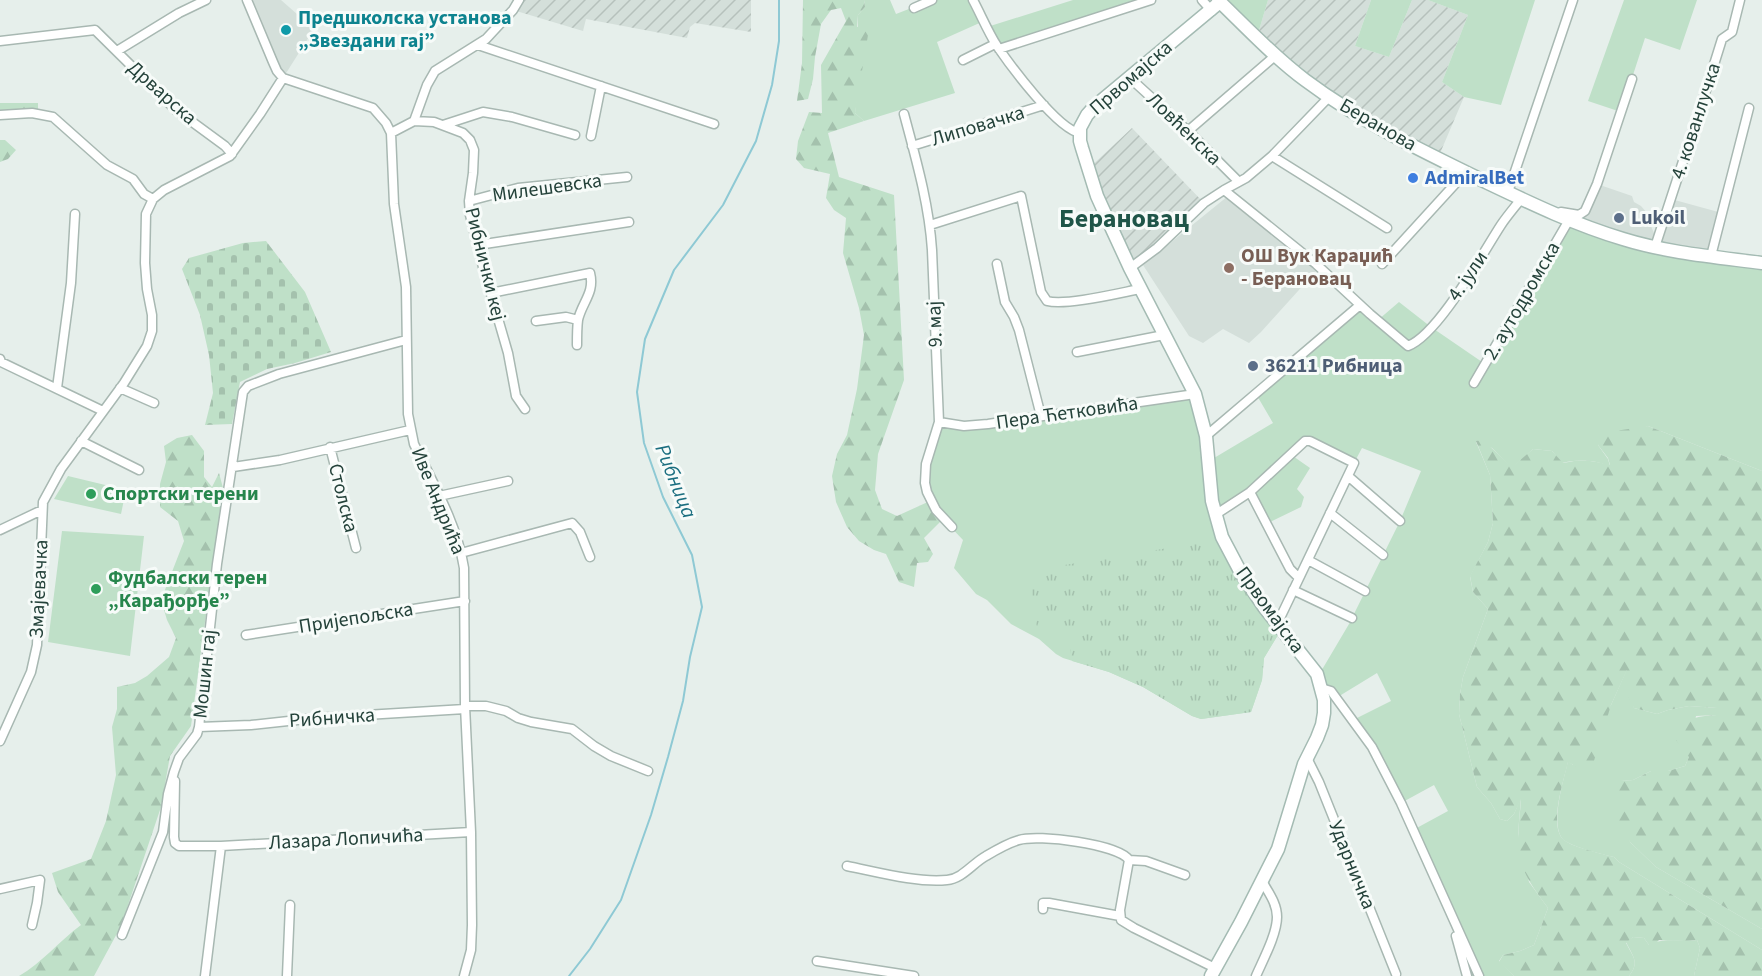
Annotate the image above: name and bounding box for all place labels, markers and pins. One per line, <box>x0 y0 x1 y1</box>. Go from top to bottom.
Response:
place label: Предшколска установа „Звездани гај” <box>298 4 512 55</box>
marker: Предшколска установа „Звездани гај” <box>279 23 293 37</box>
place label: AdmiralBet <box>1424 164 1524 192</box>
marker: AdmiralBet <box>1406 171 1420 185</box>
place label: Lukoil <box>1631 204 1686 232</box>
marker: Lukoil <box>1612 211 1626 225</box>
place label: ОШ Вук Караџић - Берановац <box>1241 242 1393 293</box>
marker: ОШ Вук Караџић - Берановац <box>1222 261 1236 275</box>
place label: 36211 Рибница <box>1265 352 1403 380</box>
marker: 36211 Рибница <box>1246 359 1260 373</box>
place label: Спортски терени <box>103 480 259 508</box>
marker: Спортски терени <box>84 487 98 501</box>
place label: Фудбалски терен „Карађорђе” <box>108 564 267 615</box>
marker: Фудбалски терен „Карађорђе” <box>89 582 103 596</box>

